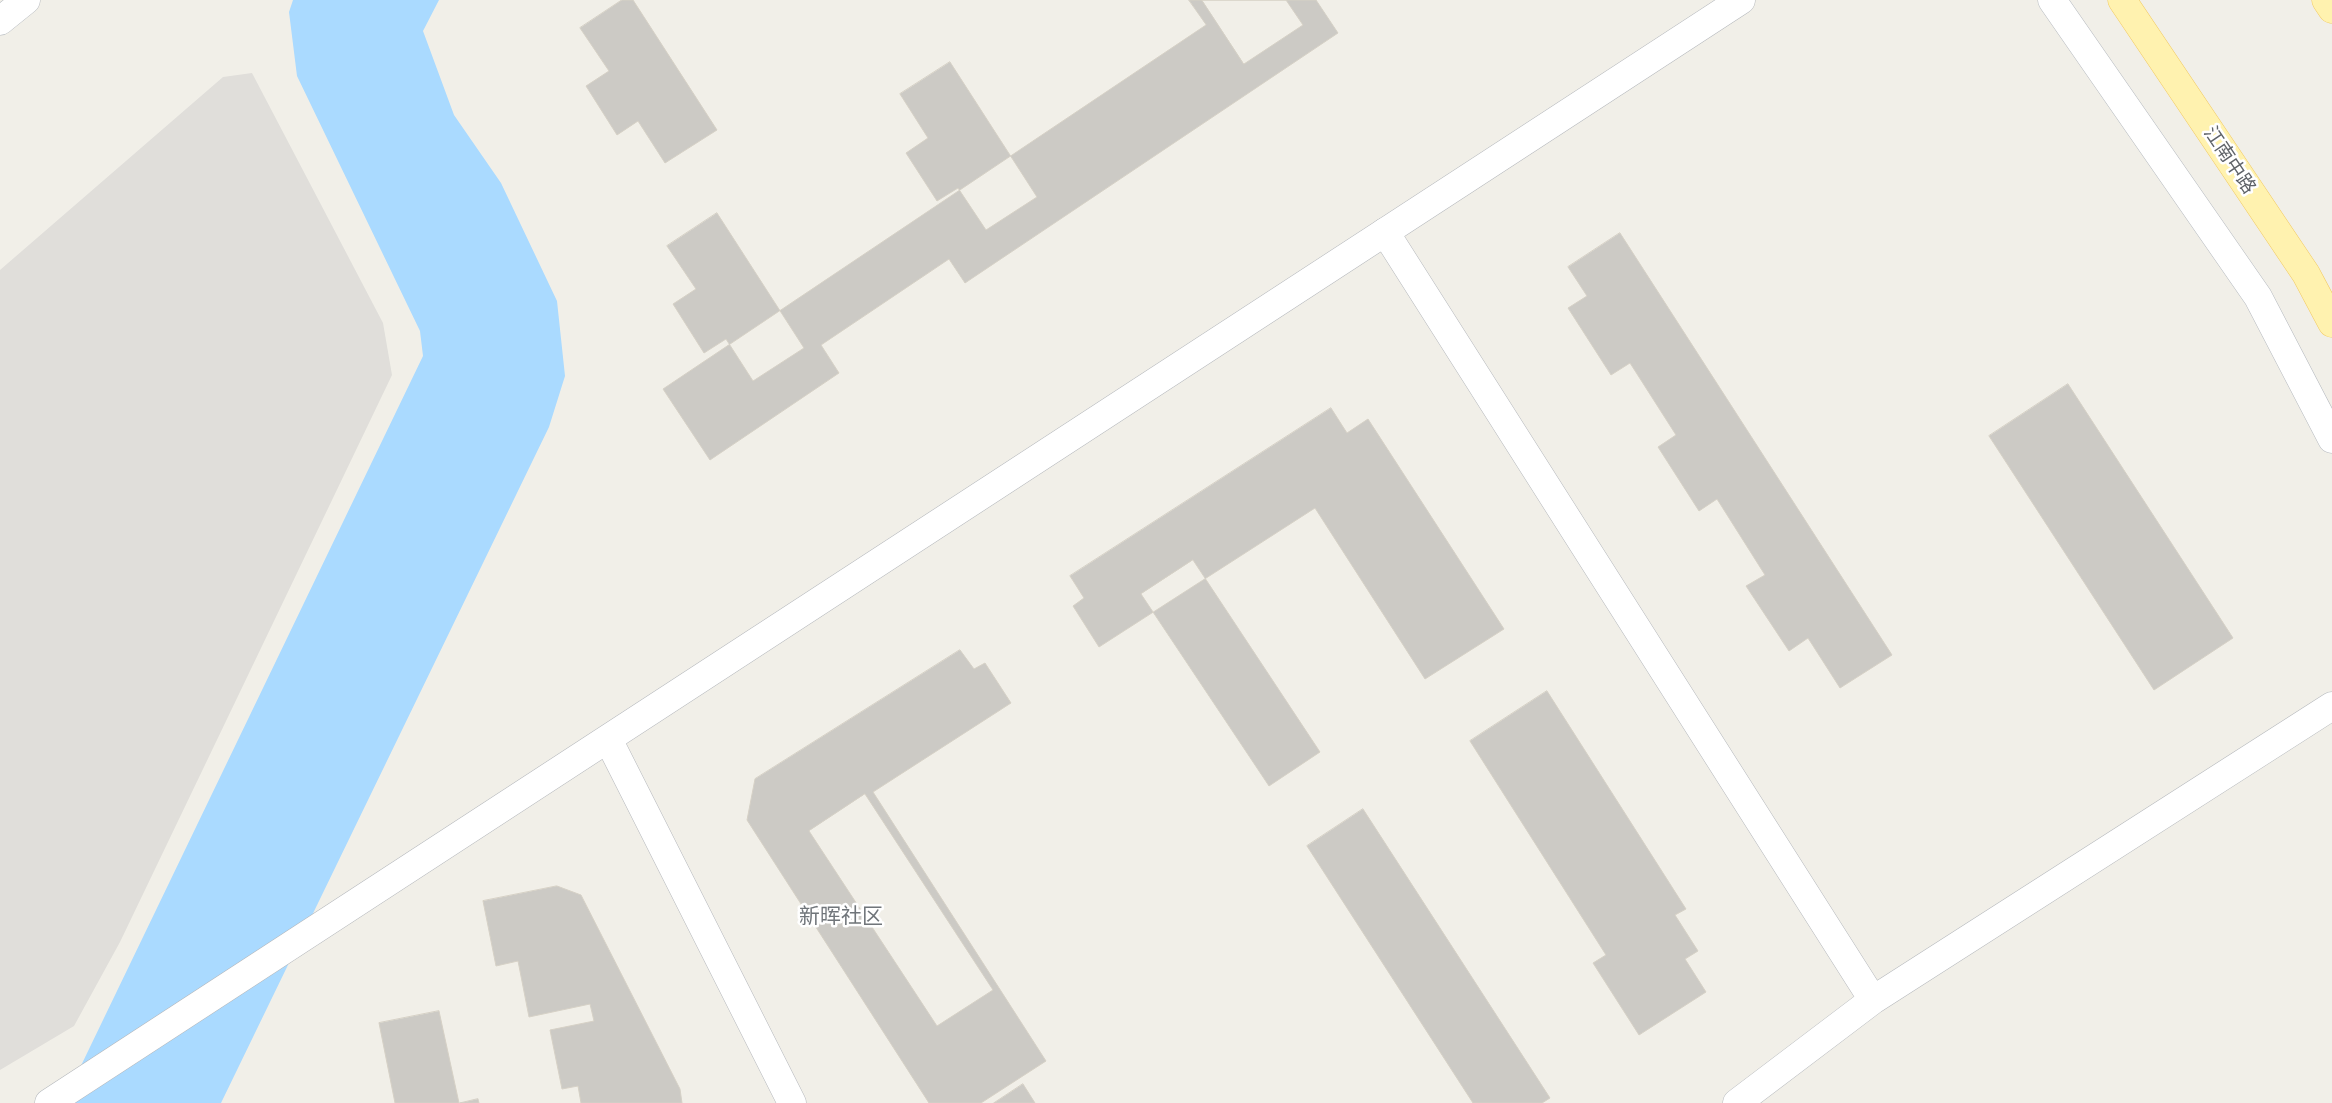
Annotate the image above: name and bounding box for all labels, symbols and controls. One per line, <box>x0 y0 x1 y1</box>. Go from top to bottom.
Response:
street label: 江南中路 <box>2199 122 2261 198</box>
district label: 新晖社区 <box>799 903 883 929</box>

